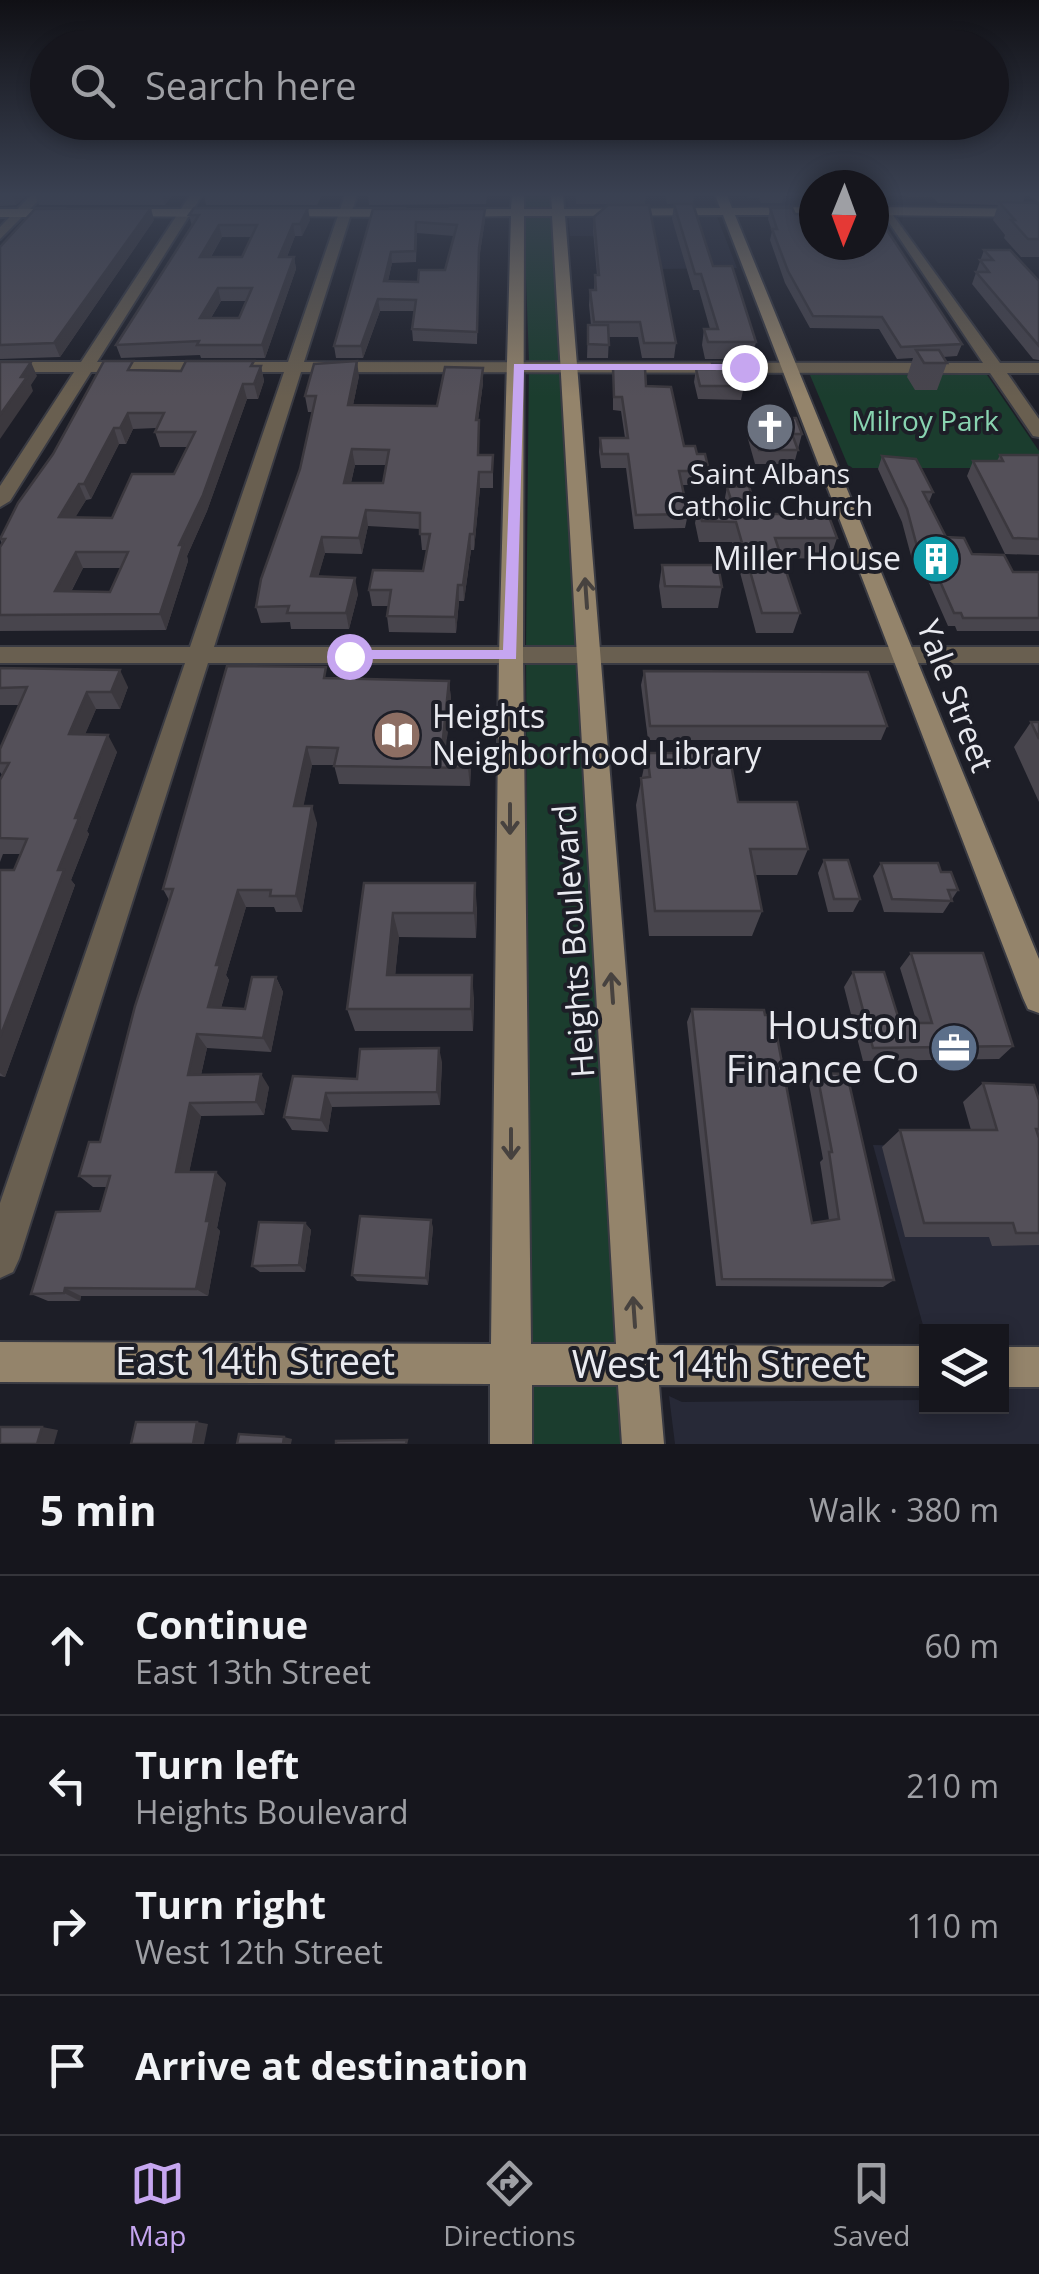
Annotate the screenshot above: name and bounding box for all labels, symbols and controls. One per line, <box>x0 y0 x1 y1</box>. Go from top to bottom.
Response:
search box <box>30 30 1009 140</box>
icon: search <box>65 58 120 113</box>
text: Search here <box>145 59 357 111</box>
north arrow <box>799 170 889 260</box>
route end <box>722 345 768 391</box>
church icon: Saint Albans Catholic Church <box>744 401 796 453</box>
park label: Milroy Park <box>851 401 999 439</box>
place label: Saint Albans Catholic Church <box>667 454 873 524</box>
building icon: Miller House <box>910 533 962 585</box>
place label: Miller House <box>713 536 901 579</box>
one-way arrow <box>576 578 595 610</box>
street label: Yale Street <box>908 613 1005 778</box>
route start <box>327 634 373 680</box>
place label: Heights Neighborhood Library <box>432 694 762 774</box>
library icon: Heights Neighborhood Library <box>371 709 423 761</box>
one-way arrow <box>500 802 520 834</box>
street label: Heights Boulevard <box>542 803 603 1079</box>
one-way arrow <box>602 972 621 1004</box>
place label: Houston Finance Co <box>726 998 919 1094</box>
office icon: Houston Finance Co <box>928 1022 980 1074</box>
one-way arrow <box>502 1126 520 1159</box>
one-way arrow <box>624 1296 643 1328</box>
map controls <box>919 1324 1009 1414</box>
button: layers <box>919 1324 1009 1414</box>
street label: East 14th Street <box>115 1334 395 1386</box>
street label: West 14th Street <box>572 1337 866 1389</box>
text: 5 min <box>40 1481 157 1538</box>
text: Walk · 380 m <box>809 1488 999 1531</box>
text: Continue <box>135 1598 308 1650</box>
icon: ahead <box>40 1618 95 1673</box>
text: 60 m <box>924 1624 999 1667</box>
text: East 13th Street <box>135 1650 371 1693</box>
text: Turn left <box>135 1738 299 1790</box>
icon: left <box>40 1758 95 1813</box>
text: 210 m <box>906 1764 999 1807</box>
text: Heights Boulevard <box>135 1790 409 1833</box>
text: Turn right <box>135 1878 326 1930</box>
icon: right <box>40 1898 95 1953</box>
text: 110 m <box>906 1904 999 1947</box>
text: West 12th Street <box>135 1930 383 1973</box>
icon: arrive <box>40 2038 95 2093</box>
text: Arrive at destination <box>135 2039 529 2091</box>
tab: Map <box>128 2156 186 2254</box>
tab: Directions <box>443 2156 576 2254</box>
tab: Saved <box>833 2156 910 2254</box>

